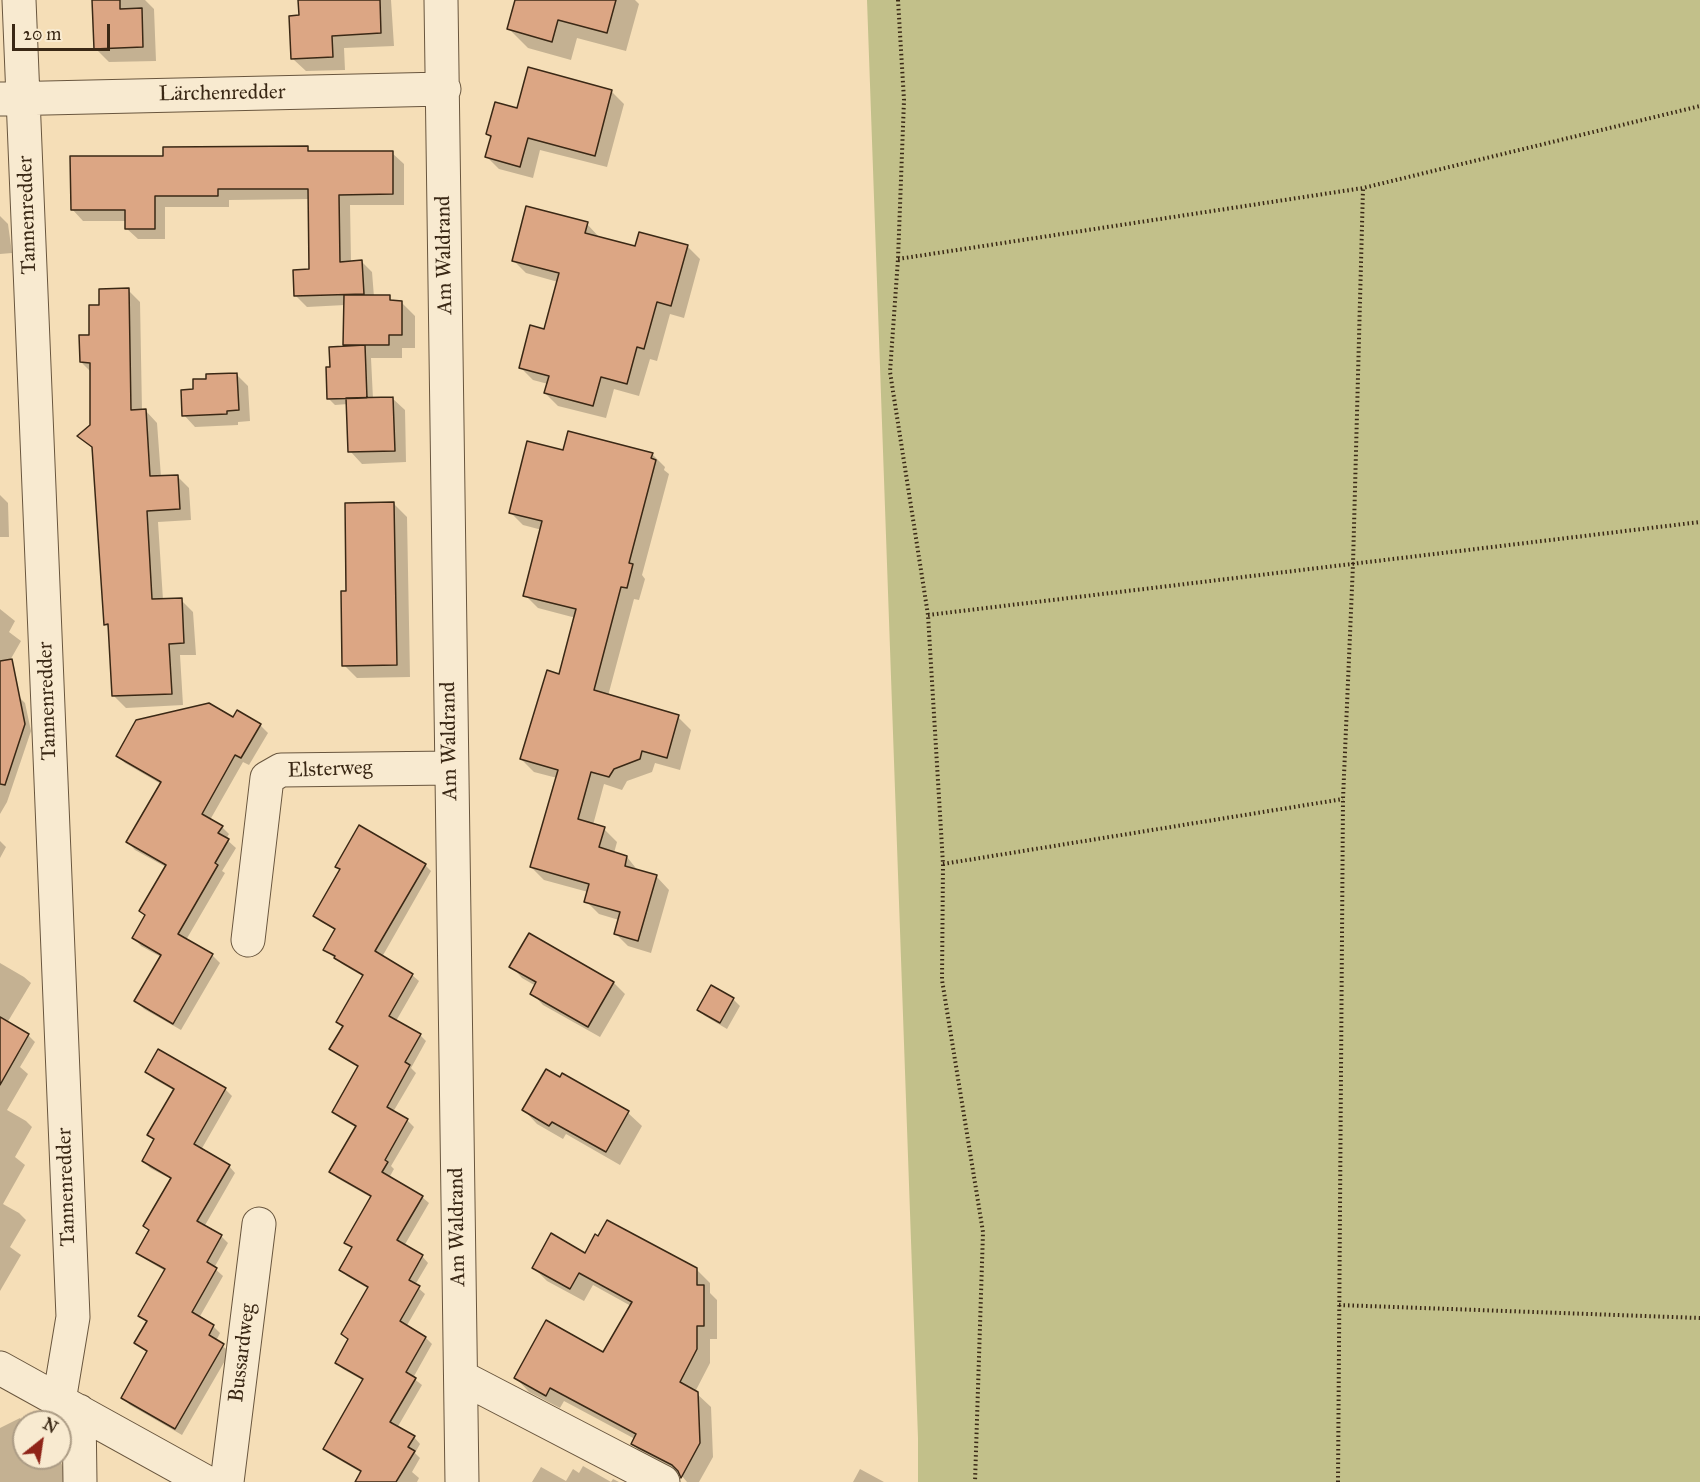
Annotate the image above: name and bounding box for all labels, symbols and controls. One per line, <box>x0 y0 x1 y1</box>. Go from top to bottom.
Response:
scale bar <box>15 12 112 50</box>
text: 20 m <box>23 23 61 45</box>
street label: Lärchenredder <box>158 80 286 108</box>
street label: Tannenredder <box>13 155 43 275</box>
street label: Am Waldrand <box>431 195 459 315</box>
street label: Tannenredder <box>33 641 63 761</box>
street label: Am Waldrand <box>436 681 464 801</box>
street label: Elsterweg <box>287 756 373 784</box>
street label: Tannenredder <box>52 1127 82 1247</box>
street label: Am Waldrand <box>444 1167 472 1287</box>
street label: Bussardweg <box>224 1302 262 1404</box>
north arrow <box>12 1410 72 1470</box>
text: N <box>40 1414 61 1437</box>

